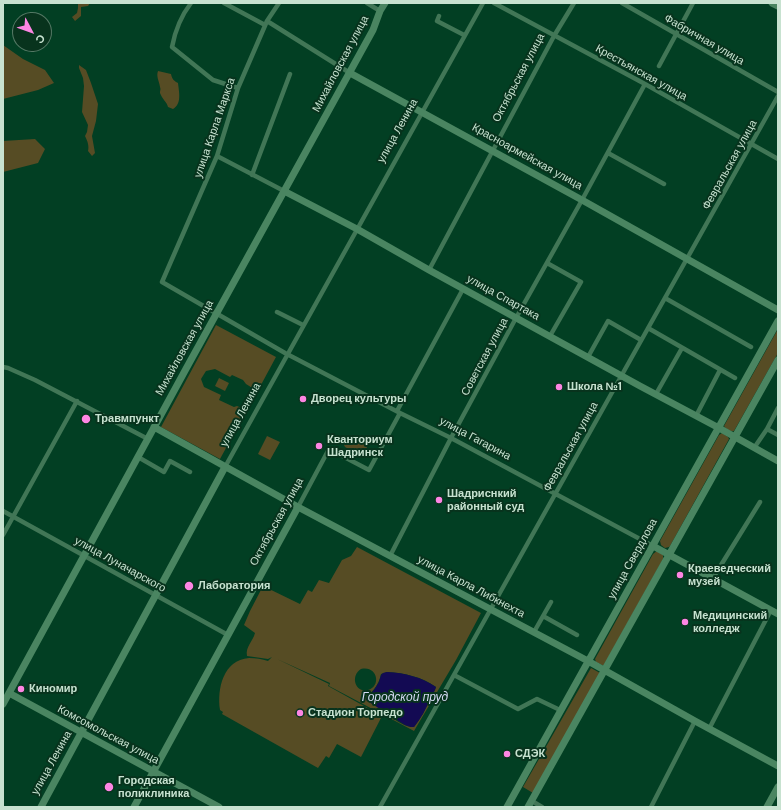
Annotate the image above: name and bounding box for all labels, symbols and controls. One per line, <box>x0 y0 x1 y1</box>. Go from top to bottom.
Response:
north arrow <box>12 12 52 52</box>
street label: Фабричная улица <box>662 12 746 68</box>
street label: Михайловская улица <box>310 14 372 114</box>
street label: Октябрьская улица <box>490 31 548 125</box>
text: С <box>32 32 48 47</box>
street label: Крестьянская улица <box>593 42 689 104</box>
street label: улица Карла Маркса <box>192 76 238 180</box>
street label: улица Ленина <box>375 97 421 165</box>
street label: Февральская улица <box>700 118 760 212</box>
street label: Красноармейская улица <box>469 121 585 193</box>
street label: улица Спартака <box>464 273 542 323</box>
street label: Михайловская улица <box>153 298 217 398</box>
street label: Советская улица <box>459 316 511 398</box>
place label: Школа №1 <box>567 380 622 394</box>
street label: улица Ленина <box>218 381 264 449</box>
marker: Школа №1 <box>554 382 564 392</box>
place label: Дворец культуры <box>311 392 406 406</box>
marker: Дворец культуры <box>298 394 308 404</box>
street label: Февральская улица <box>541 400 601 494</box>
place label: Травмпункт <box>95 412 159 426</box>
marker: Травмпункт <box>80 413 92 425</box>
street label: улица Гагарина <box>437 415 513 463</box>
place label: Кванториум Шадринск <box>327 433 393 459</box>
marker: Кванториум Шадринск <box>314 441 324 451</box>
street label: Октябрьская улица <box>247 476 307 568</box>
place label: Шадриснкий районный суд <box>447 487 524 513</box>
marker: Шадриснкий районный суд <box>434 495 444 505</box>
street label: улица Свердлова <box>605 517 661 601</box>
street label: улица Луначарского <box>72 534 168 596</box>
street label: улица Карла Либкнехта <box>415 553 527 621</box>
place label: Краеведческий музей <box>688 562 771 588</box>
marker: Краеведческий музей <box>675 570 685 580</box>
place label: Лаборатория <box>198 579 270 593</box>
marker: Лаборатория <box>183 580 195 592</box>
place label: Медицинский колледж <box>693 609 767 635</box>
marker: Медицинский колледж <box>680 617 690 627</box>
place label: Киномир <box>29 682 77 696</box>
marker: Киномир <box>16 684 26 694</box>
water label: Городской пруд <box>362 691 448 705</box>
street label: Комсомольская улица <box>55 703 161 767</box>
place label: Стадион Торпедо <box>308 706 403 720</box>
marker: Стадион Торпедо <box>295 708 305 718</box>
street label: улица Ленина <box>29 729 75 797</box>
place label: СДЭК <box>515 747 545 761</box>
marker: СДЭК <box>502 749 512 759</box>
place label: Городская поликлиника <box>118 774 189 800</box>
marker: Городская поликлиника <box>103 781 115 793</box>

